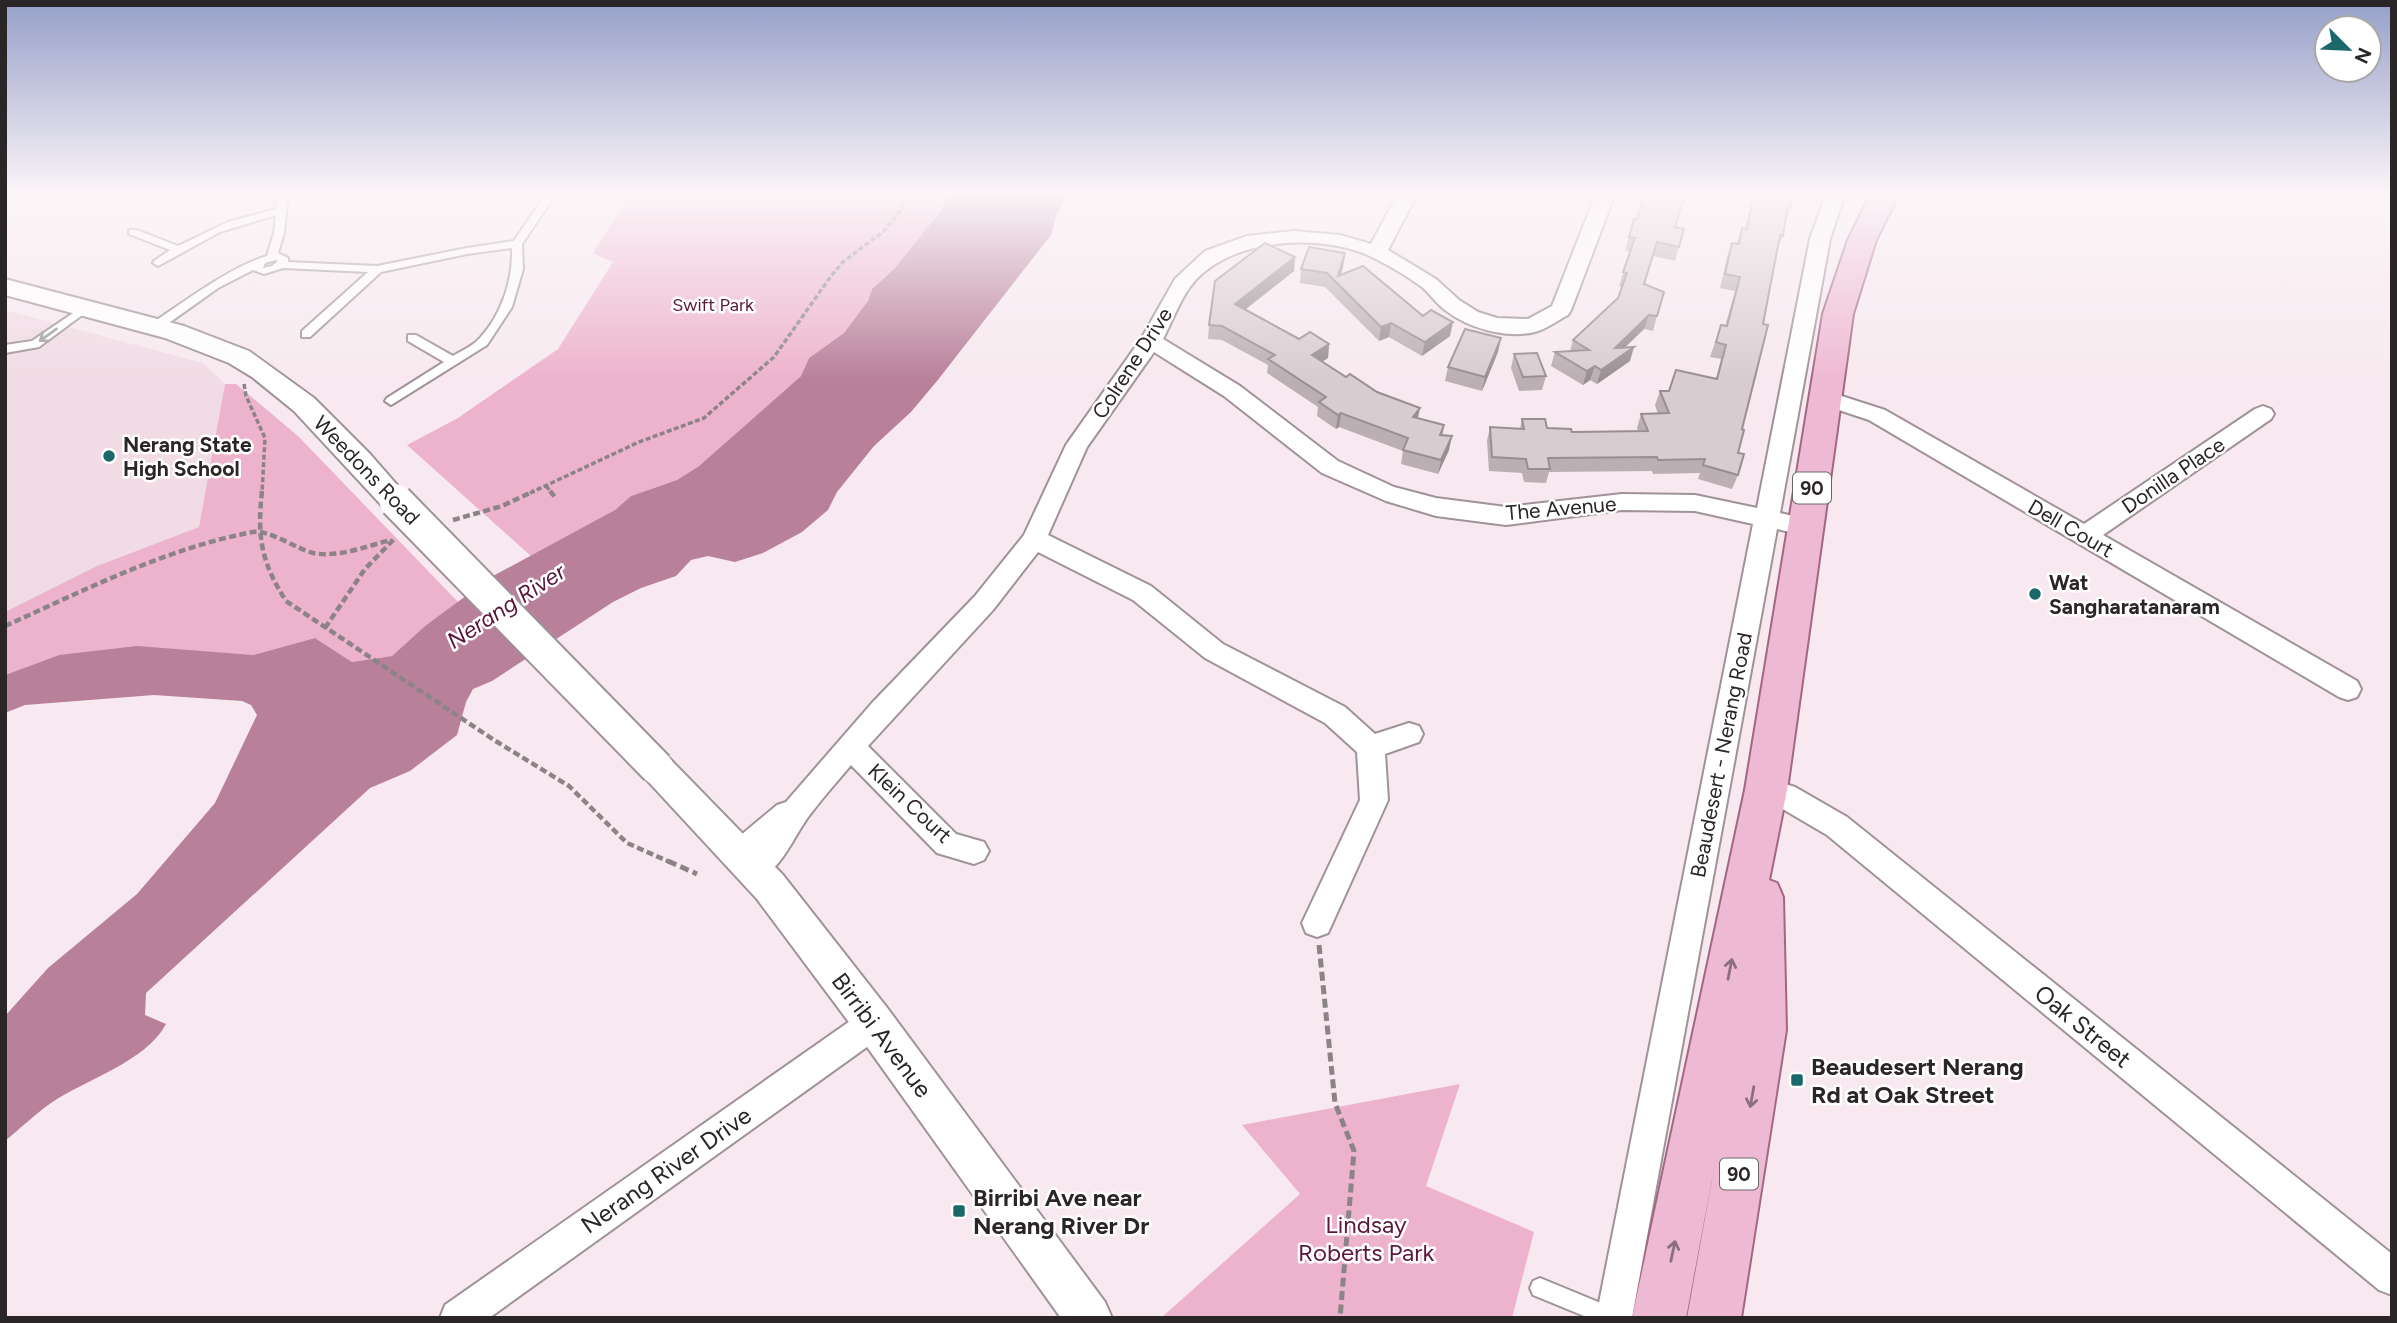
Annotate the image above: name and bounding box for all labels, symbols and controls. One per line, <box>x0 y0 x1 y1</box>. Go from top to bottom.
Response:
north arrow <box>2313 14 2383 84</box>
text: N <box>2350 44 2377 67</box>
park label: Swift Park <box>672 294 754 316</box>
street label: Colrene Drive <box>1087 303 1177 423</box>
one-way arrow <box>39 328 58 342</box>
street label: Weedons Road <box>309 410 425 530</box>
street label: Donilla Place <box>2117 431 2229 519</box>
place label: Nerang State High School <box>123 432 252 481</box>
marker: Nerang State High School <box>101 448 117 464</box>
road number: 90 <box>1793 472 1831 503</box>
street label: The Avenue <box>1505 491 1617 525</box>
street label: Dell Court <box>2024 494 2118 562</box>
water label: Nerang River <box>442 557 571 655</box>
place label: Wat Sangharatanaram <box>2049 570 2220 619</box>
marker: Wat Sangharatanaram <box>2027 586 2043 602</box>
street label: Beaudesert - Nerang Road <box>1685 630 1757 880</box>
street label: Klein Court <box>863 758 957 848</box>
one-way arrow <box>1724 958 1737 981</box>
street label: Birribi Avenue <box>826 967 938 1103</box>
street label: Oak Street <box>2029 978 2137 1074</box>
place label: Beaudesert Nerang Rd at Oak Street <box>1811 1052 2024 1109</box>
marker: Beaudesert Nerang Rd at Oak Street <box>1789 1072 1805 1088</box>
one-way arrow <box>1745 1085 1758 1108</box>
street label: Nerang River Drive <box>575 1101 757 1239</box>
road number: 90 <box>1720 1158 1758 1190</box>
place label: Birribi Ave near Nerang River Dr <box>973 1183 1149 1240</box>
marker: Birribi Ave near Nerang River Dr <box>951 1203 967 1219</box>
park label: Lindsay Roberts Park <box>1298 1210 1434 1267</box>
one-way arrow <box>1666 1240 1680 1263</box>

